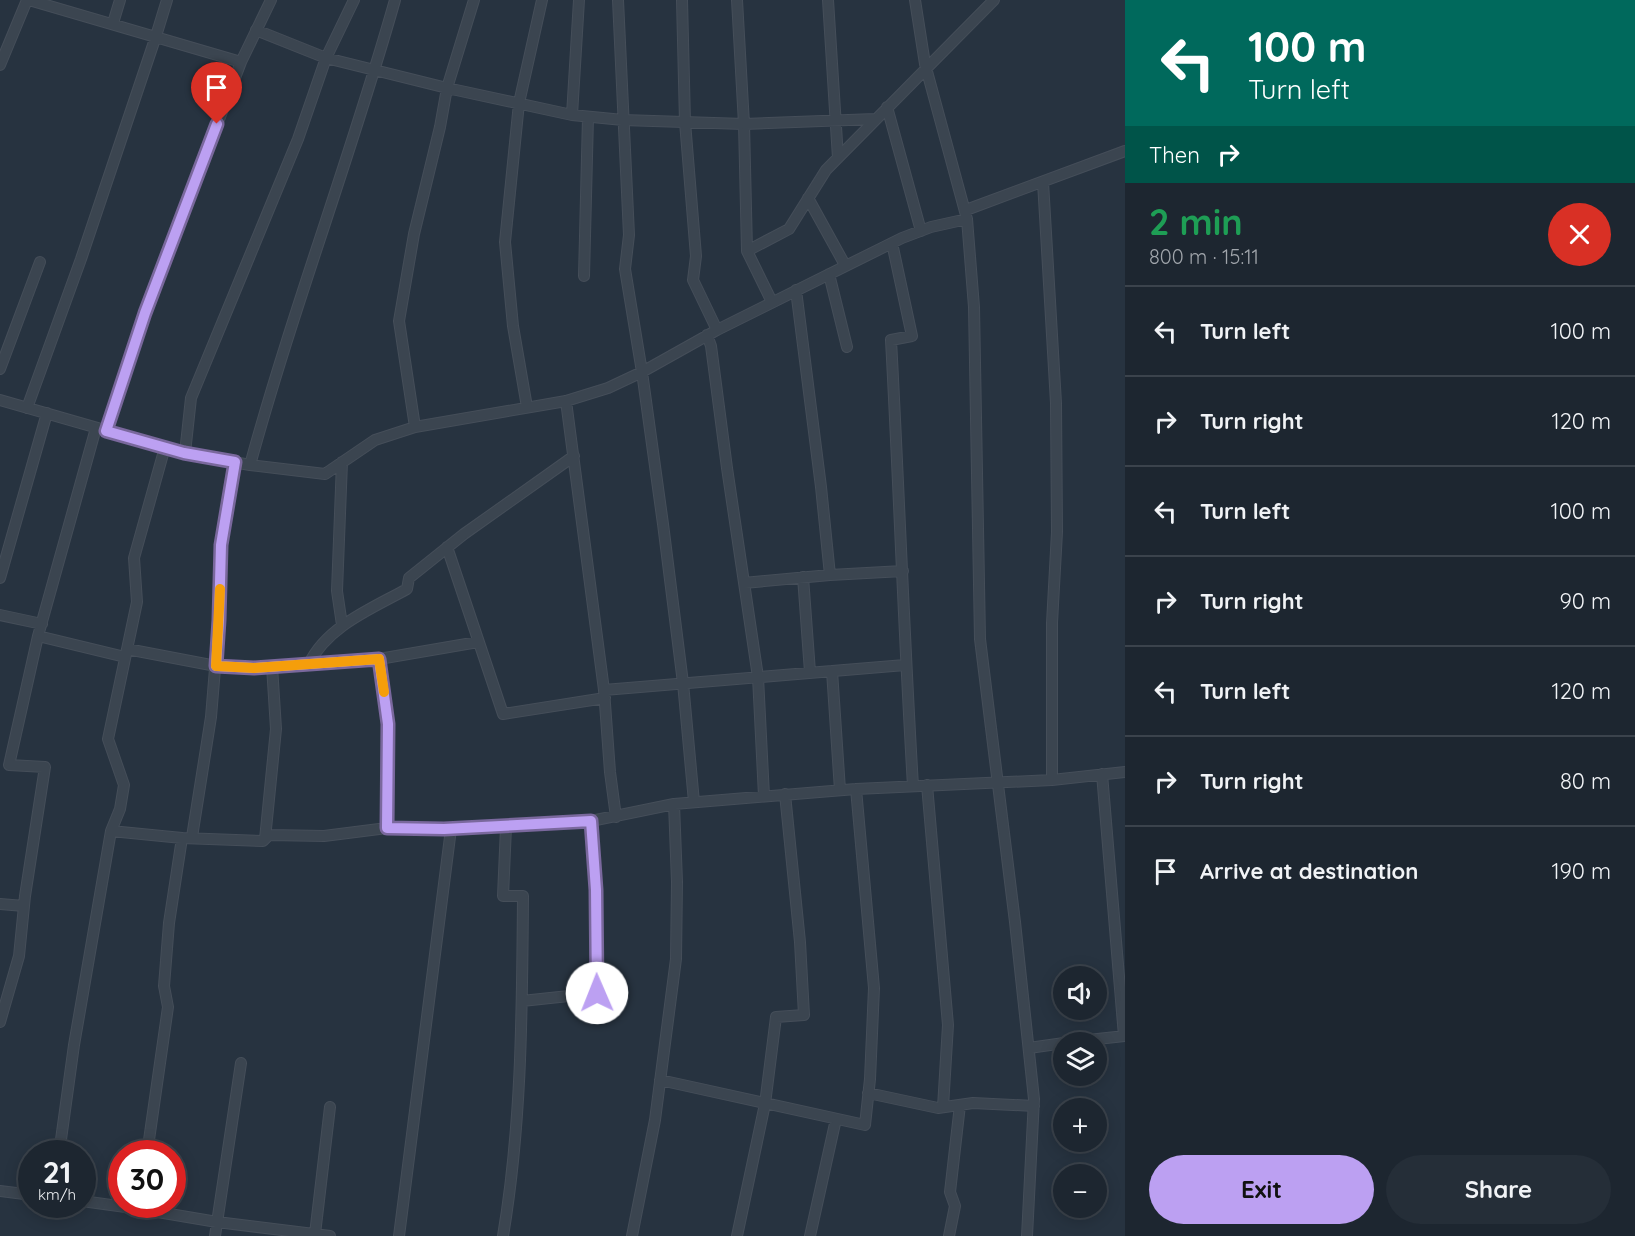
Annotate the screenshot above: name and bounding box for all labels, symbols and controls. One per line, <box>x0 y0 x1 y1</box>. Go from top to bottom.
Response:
text: 100 m <box>1248 20 1366 73</box>
icon: left <box>1149 24 1227 102</box>
pin <box>191 62 242 124</box>
icon: arrive <box>200 71 233 104</box>
text: Turn left <box>1248 72 1350 106</box>
icon: right <box>1212 138 1245 171</box>
text: Then <box>1149 141 1200 169</box>
text: 2 min <box>1149 199 1243 244</box>
button: close <box>1548 203 1611 266</box>
text: 800 m · 15:11 <box>1149 244 1259 269</box>
icon: left <box>1149 315 1182 348</box>
text: Turn left <box>1200 317 1290 345</box>
text: 100 m <box>1551 317 1611 345</box>
icon: right <box>1149 405 1182 438</box>
text: Turn right <box>1200 407 1304 435</box>
text: 120 m <box>1552 407 1611 435</box>
icon: left <box>1149 495 1182 528</box>
text: Turn left <box>1200 497 1290 525</box>
text: 100 m <box>1551 497 1611 525</box>
icon: right <box>1149 585 1182 618</box>
text: Turn right <box>1200 587 1304 615</box>
text: 90 m <box>1560 587 1611 615</box>
icon: left <box>1149 675 1182 708</box>
text: Turn left <box>1200 677 1290 705</box>
text: 120 m <box>1552 677 1611 705</box>
icon: right <box>1149 765 1182 798</box>
text: Turn right <box>1200 767 1304 795</box>
text: 80 m <box>1560 767 1611 795</box>
icon: arrive <box>1149 855 1182 888</box>
text: Arrive at destination <box>1200 857 1418 885</box>
text: 190 m <box>1551 857 1611 885</box>
position arrow <box>565 961 629 1025</box>
map controls <box>1053 966 1107 1218</box>
button: sound <box>1053 966 1107 1020</box>
button: layers <box>1053 1032 1107 1086</box>
button: + <box>1053 1098 1107 1152</box>
speed limit sign: 30 <box>108 1140 186 1218</box>
text: 21 <box>43 1153 71 1191</box>
button: Exit <box>1149 1155 1374 1224</box>
button: Share <box>1386 1155 1611 1224</box>
button: − <box>1053 1164 1107 1218</box>
text: km/h <box>38 1185 76 1204</box>

